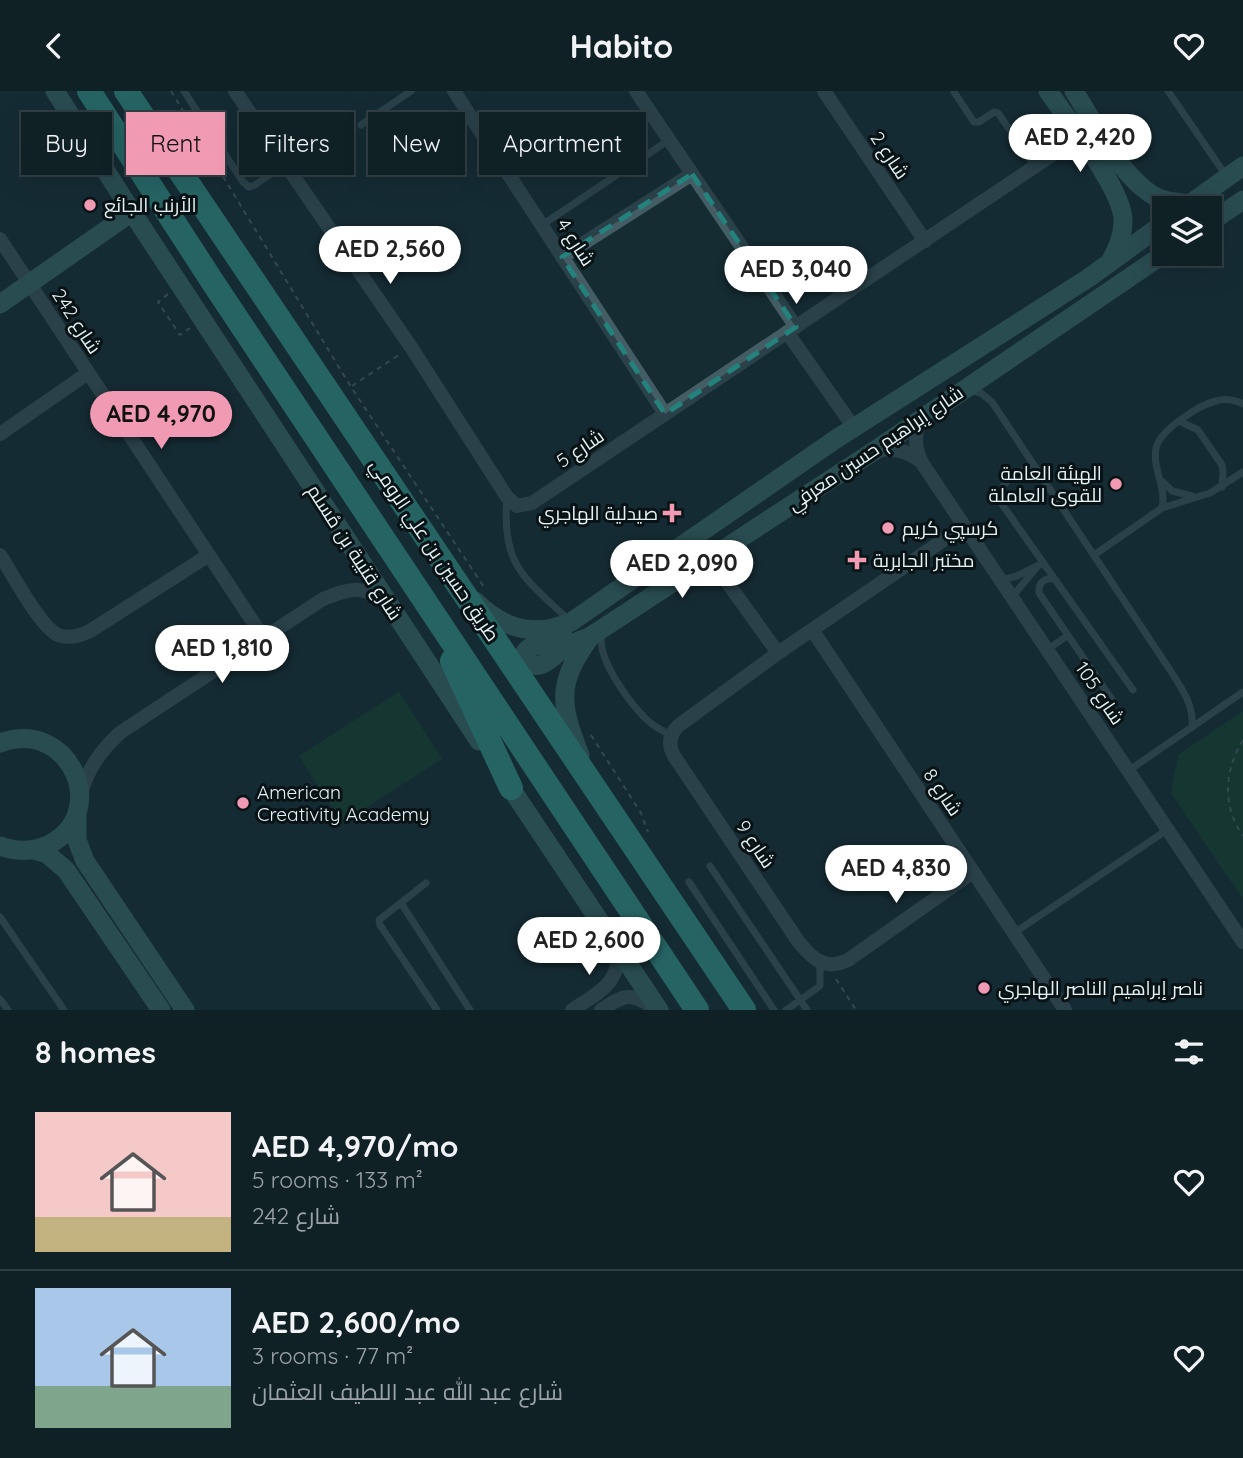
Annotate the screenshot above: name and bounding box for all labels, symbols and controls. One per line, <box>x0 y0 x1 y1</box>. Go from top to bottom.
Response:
text: Habito <box>570 26 673 66</box>
icon: back <box>35 27 73 65</box>
icon: heart <box>1170 27 1208 65</box>
chip: Buy <box>21 112 112 175</box>
chip: Rent <box>126 112 225 175</box>
chip: Filters <box>239 112 354 175</box>
chip: New <box>368 112 465 175</box>
chip: Apartment <box>479 112 646 175</box>
pin: AED 2,420 <box>1000 115 1160 174</box>
text: AED 2,420 <box>1025 122 1135 151</box>
street label: شارع 2 <box>864 127 915 185</box>
place label: الأرنب الجائع <box>104 193 197 219</box>
map controls <box>1152 196 1222 266</box>
button: layers <box>1152 196 1222 266</box>
marker: الأرنب الجائع <box>82 197 98 213</box>
street label: شارع 4 <box>550 214 600 271</box>
pin: AED 2,560 <box>310 227 470 286</box>
text: AED 2,560 <box>335 234 445 263</box>
pin: AED 3,040 <box>716 247 876 306</box>
text: AED 3,040 <box>740 254 852 283</box>
street label: شارع 242 <box>45 284 107 359</box>
street label: شارع إبراهيم حسين معرفي <box>783 380 969 518</box>
pin: AED 4,970 <box>81 391 241 451</box>
text: AED 4,970 <box>106 399 216 428</box>
street label: شارع 5 <box>552 423 610 474</box>
street label: طريق حسين بن علي الرومي <box>362 454 505 647</box>
place label: الهيئة العامة للقوى العاملة <box>989 461 1102 507</box>
marker: الهيئة العامة للقوى العاملة <box>1108 476 1124 492</box>
street label: شارع قتيبة بن مُسلم <box>301 480 408 625</box>
place label: صيدلية الهاجري <box>538 501 658 528</box>
marker: صيدلية الهاجري <box>664 505 680 521</box>
place label: كرسپي كريم <box>902 516 998 543</box>
marker: كرسپي كريم <box>880 520 896 536</box>
pin: AED 2,090 <box>602 540 762 600</box>
text: AED 2,090 <box>626 548 738 577</box>
place label: مختبر الجابرية <box>873 548 974 572</box>
marker: مختبر الجابرية <box>847 550 867 570</box>
pin: AED 1,810 <box>142 625 302 685</box>
text: AED 1,810 <box>171 633 273 662</box>
street label: شارع 105 <box>1069 657 1130 730</box>
street label: شارع 8 <box>917 764 968 821</box>
place label: American Creativity Academy <box>257 780 430 826</box>
marker: American Creativity Academy <box>235 795 251 811</box>
street label: شارع 9 <box>730 815 781 874</box>
pin: AED 4,830 <box>816 845 976 905</box>
text: AED 4,830 <box>841 853 951 882</box>
pin: AED 2,600 <box>509 917 669 977</box>
text: AED 2,600 <box>533 925 645 954</box>
place label: ناصر إبراهيم الناصر الهاجري <box>998 976 1203 1003</box>
marker: ناصر إبراهيم الناصر الهاجري <box>976 980 992 996</box>
text: 8 homes <box>35 1033 156 1071</box>
icon: filters <box>1170 1033 1208 1071</box>
text: AED 4,970/mo <box>252 1127 459 1165</box>
icon: home <box>91 1140 175 1224</box>
icon: heart <box>1170 1163 1208 1201</box>
text: 5 rooms · 133 m² <box>252 1165 423 1194</box>
text: شارع 242 <box>252 1201 340 1230</box>
text: AED 2,600/mo <box>252 1303 460 1341</box>
icon: home <box>91 1316 175 1400</box>
icon: heart <box>1170 1339 1208 1377</box>
text: 3 rooms · 77 m² <box>252 1341 413 1370</box>
text: شارع عبد الله عبد اللطيف العثمان <box>252 1377 563 1406</box>

